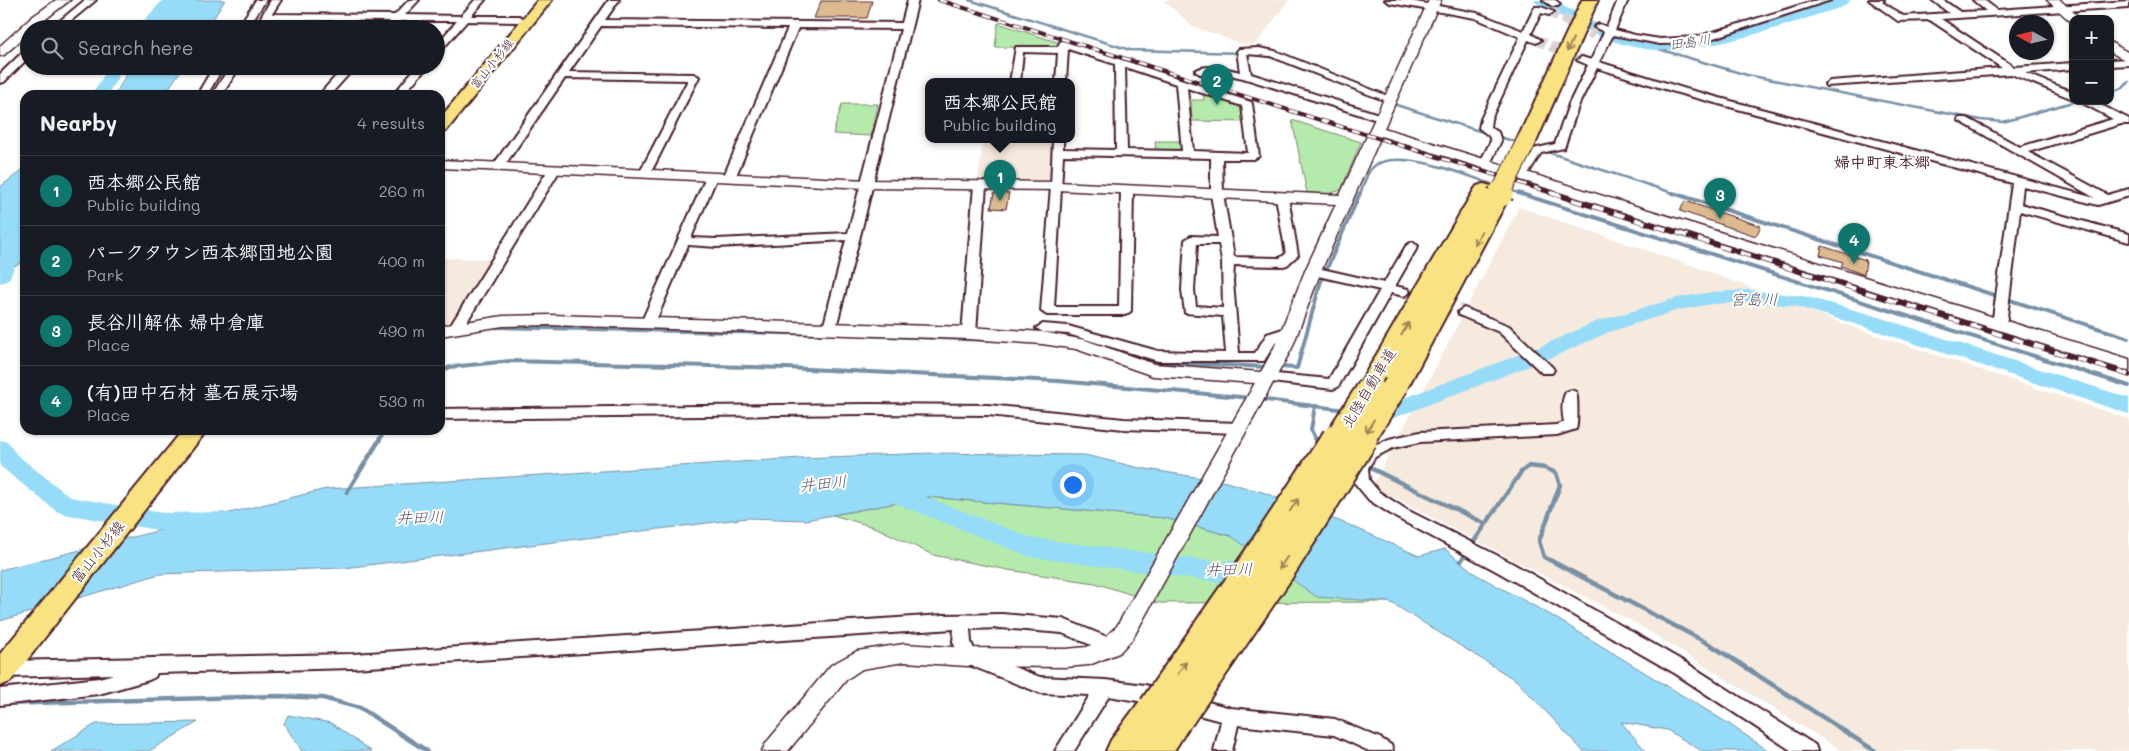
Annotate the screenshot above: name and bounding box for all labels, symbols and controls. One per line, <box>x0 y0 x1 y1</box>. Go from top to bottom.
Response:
north arrow <box>2009 15 2054 60</box>
map controls <box>2069 15 2114 105</box>
button: + <box>2069 15 2114 60</box>
search box <box>20 20 445 75</box>
water label: 田島川 <box>1668 29 1712 54</box>
icon: search <box>38 34 66 62</box>
text: Search here <box>78 35 194 60</box>
street label: 富山小杉線 <box>466 35 516 92</box>
one-way arrow <box>1564 37 1574 52</box>
button: − <box>2069 60 2114 105</box>
pin: 2 <box>1201 64 1233 105</box>
popup <box>925 78 1075 143</box>
text: 西本郷公民館 <box>943 89 1057 114</box>
text: Nearby <box>40 109 117 136</box>
text: 4 results <box>357 112 425 133</box>
text: Public building <box>943 114 1056 135</box>
district label: 婦中町東本郷 <box>1834 151 1930 172</box>
pin: 1 <box>984 160 1016 201</box>
text: 西本郷公民館 <box>87 169 201 194</box>
pin: 3 <box>1704 178 1736 219</box>
text: 1 <box>52 180 60 201</box>
text: 260 m <box>379 180 425 201</box>
text: Public building <box>87 194 200 215</box>
pin: 4 <box>1838 223 1870 264</box>
one-way arrow <box>1473 230 1482 245</box>
text: パークタウン西本郷団地公園 <box>87 239 334 264</box>
text: 2 <box>52 250 60 271</box>
text: 400 m <box>378 250 425 271</box>
text: Park <box>87 264 123 285</box>
water label: 宮島川 <box>1730 288 1778 309</box>
text: 長谷川解体 婦中倉庫 <box>87 309 265 334</box>
text: 3 <box>51 320 61 341</box>
text: 490 m <box>378 320 425 341</box>
one-way arrow <box>1401 322 1411 336</box>
text: Place <box>87 334 130 355</box>
street label: 北陸自動車道 <box>1336 344 1400 431</box>
text: (有)田中石材 墓石展示場 <box>87 379 298 404</box>
text: 4 <box>51 390 61 411</box>
text: 530 m <box>379 390 425 411</box>
text: Place <box>87 404 130 425</box>
one-way arrow <box>1365 419 1375 433</box>
water label: 井田川 <box>798 470 848 495</box>
your location <box>1060 472 1086 498</box>
one-way arrow <box>1289 498 1299 512</box>
water label: 井田川 <box>396 506 444 527</box>
street label: 富山小杉線 <box>66 516 129 587</box>
one-way arrow <box>1278 556 1288 570</box>
water label: 井田川 <box>1205 558 1253 579</box>
one-way arrow <box>1177 661 1187 675</box>

